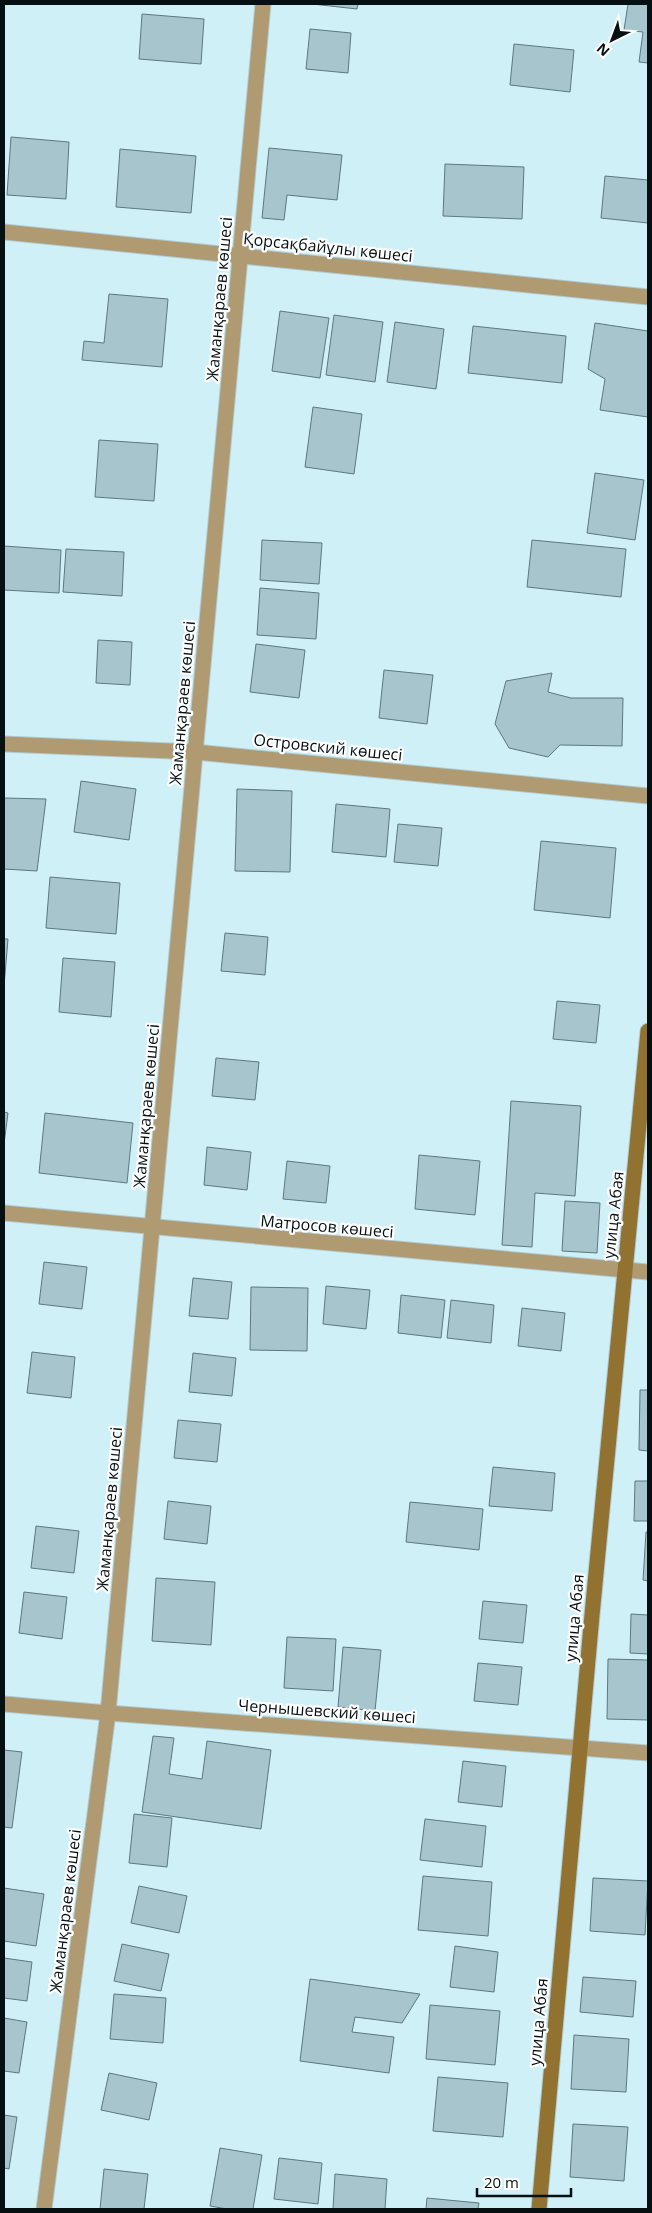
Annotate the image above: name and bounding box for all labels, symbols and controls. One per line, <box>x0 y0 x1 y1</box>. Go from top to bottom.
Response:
north arrow <box>587 15 637 65</box>
text: N <box>592 39 614 61</box>
street label: Жаманқараев көшесі <box>201 216 237 382</box>
street label: Қорсақбайұлы көшесі <box>242 227 414 267</box>
street label: Жаманқараев көшесі <box>164 620 200 786</box>
street label: Островский көшесі <box>253 728 403 766</box>
street label: Жаманқараев көшесі <box>128 1023 164 1189</box>
street label: улица Абая <box>597 1170 629 1260</box>
street label: Матросов көшесі <box>259 1209 395 1243</box>
street label: Жаманқараев көшесі <box>91 1426 127 1592</box>
street label: улица Абая <box>559 1573 589 1663</box>
street label: Чернышевский көшесі <box>237 1694 417 1728</box>
street label: Жаманқараев көшесі <box>44 1828 86 1994</box>
street label: улица Абая <box>523 1977 553 2067</box>
scale bar <box>477 2166 571 2198</box>
text: 20 m <box>484 2172 519 2192</box>

